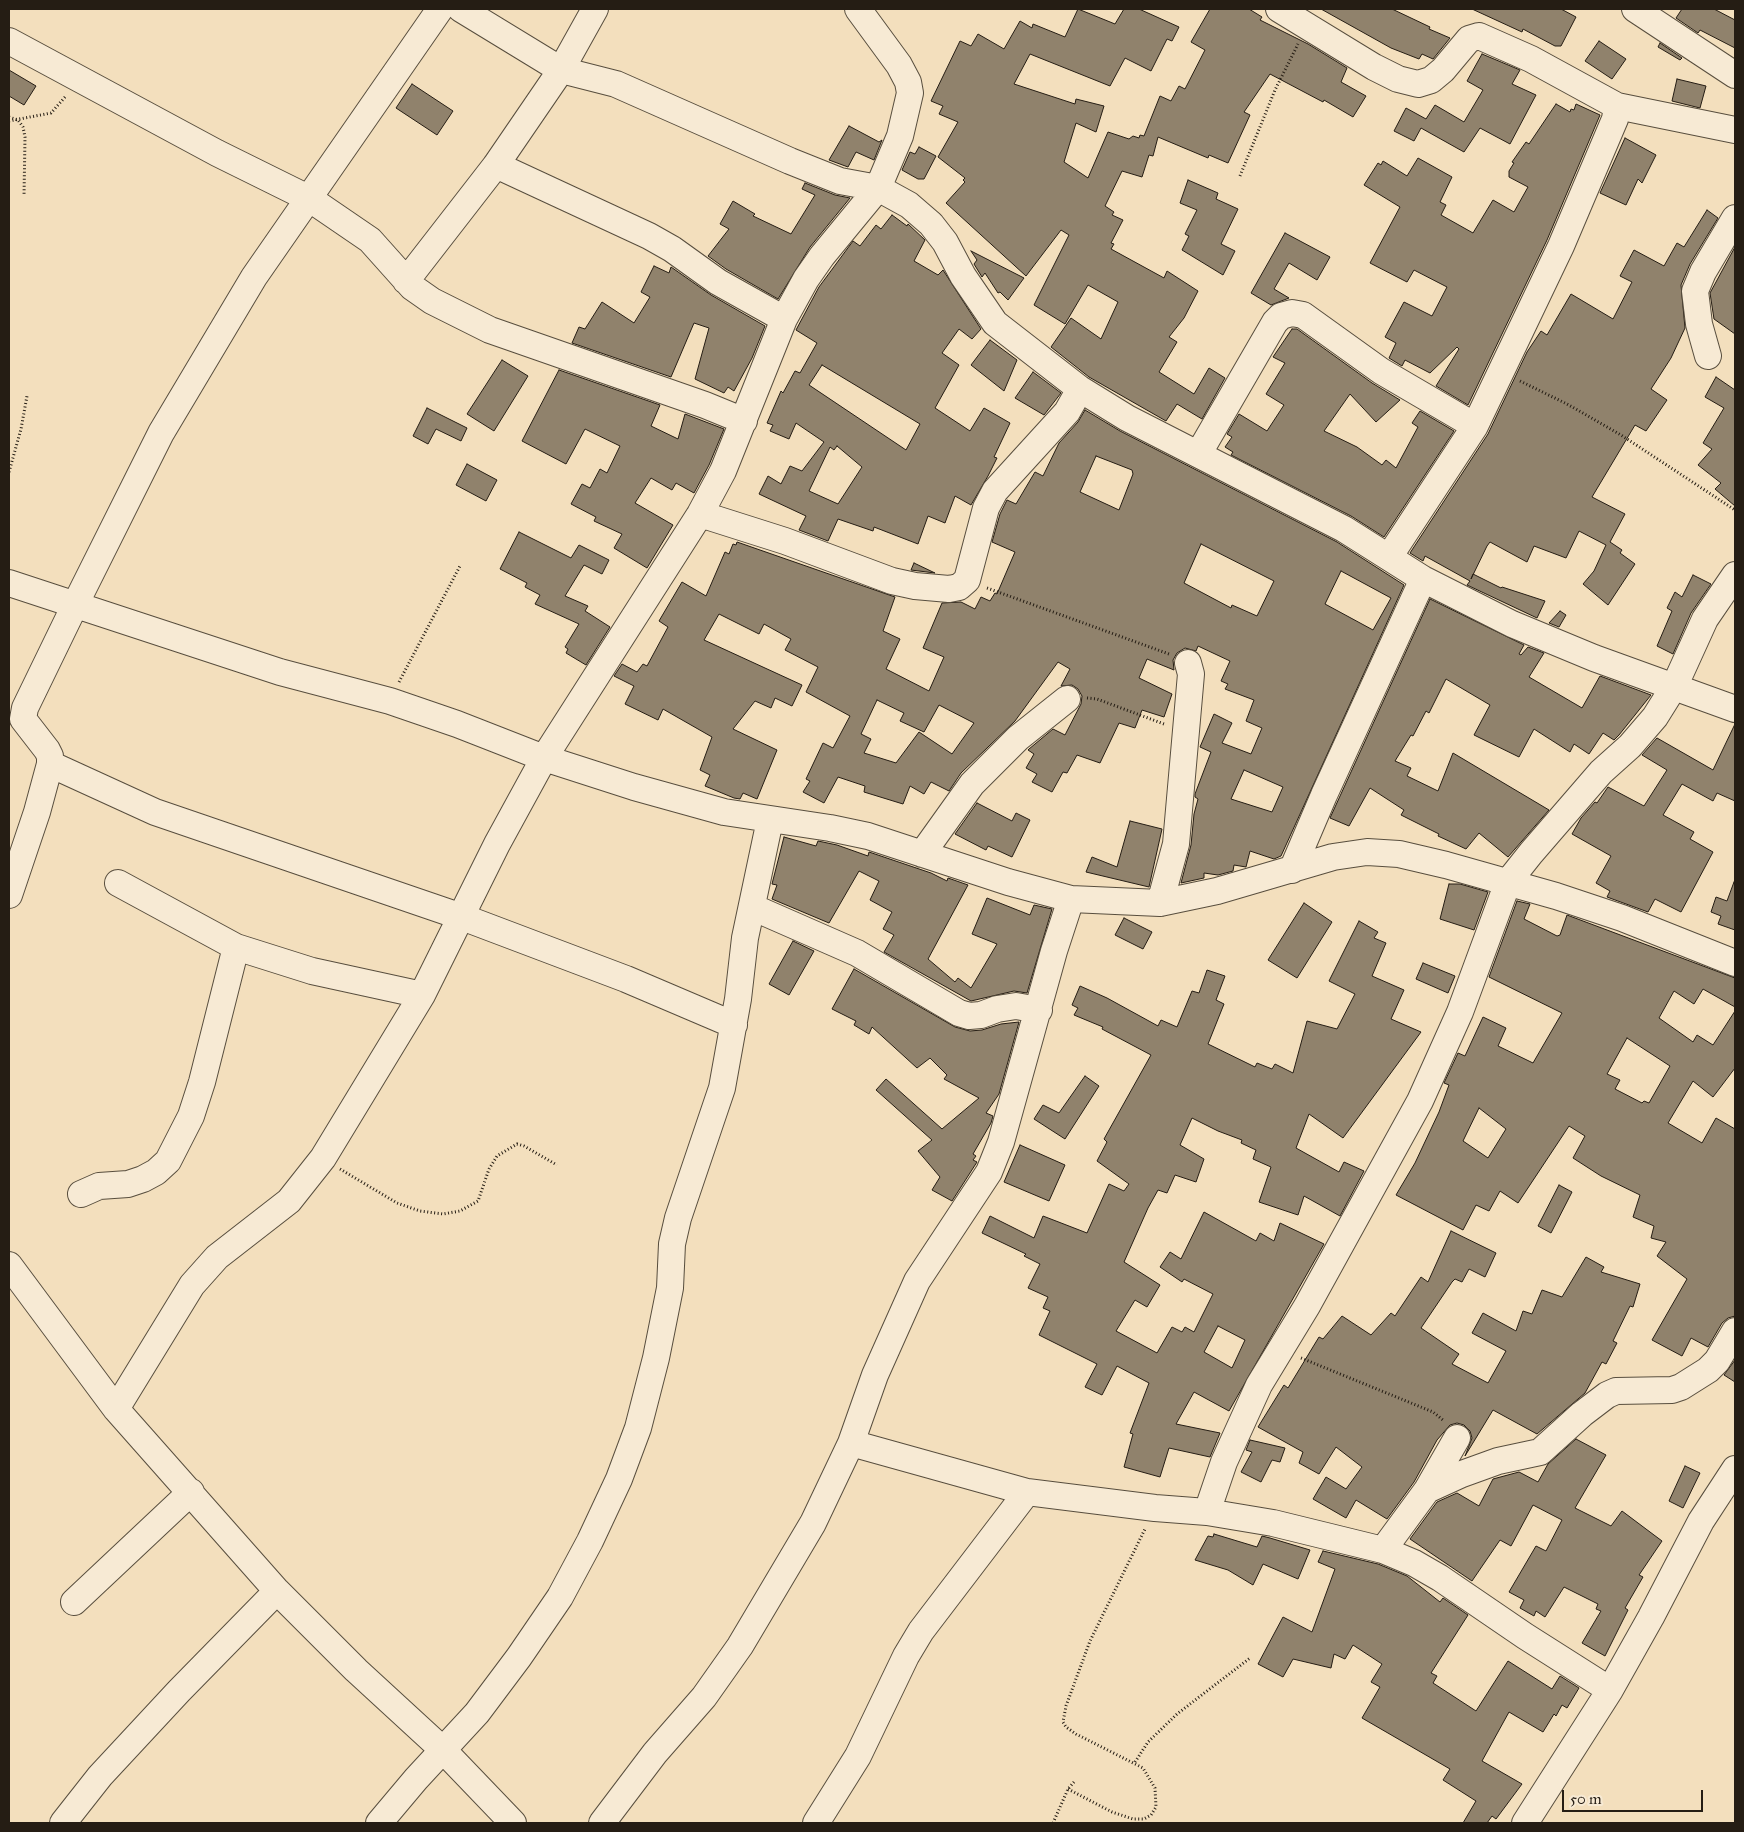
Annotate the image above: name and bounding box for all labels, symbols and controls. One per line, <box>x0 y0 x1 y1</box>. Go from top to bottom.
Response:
scale bar <box>1564 1780 1705 1812</box>
text: 50 m <box>1570 1790 1602 1808</box>

